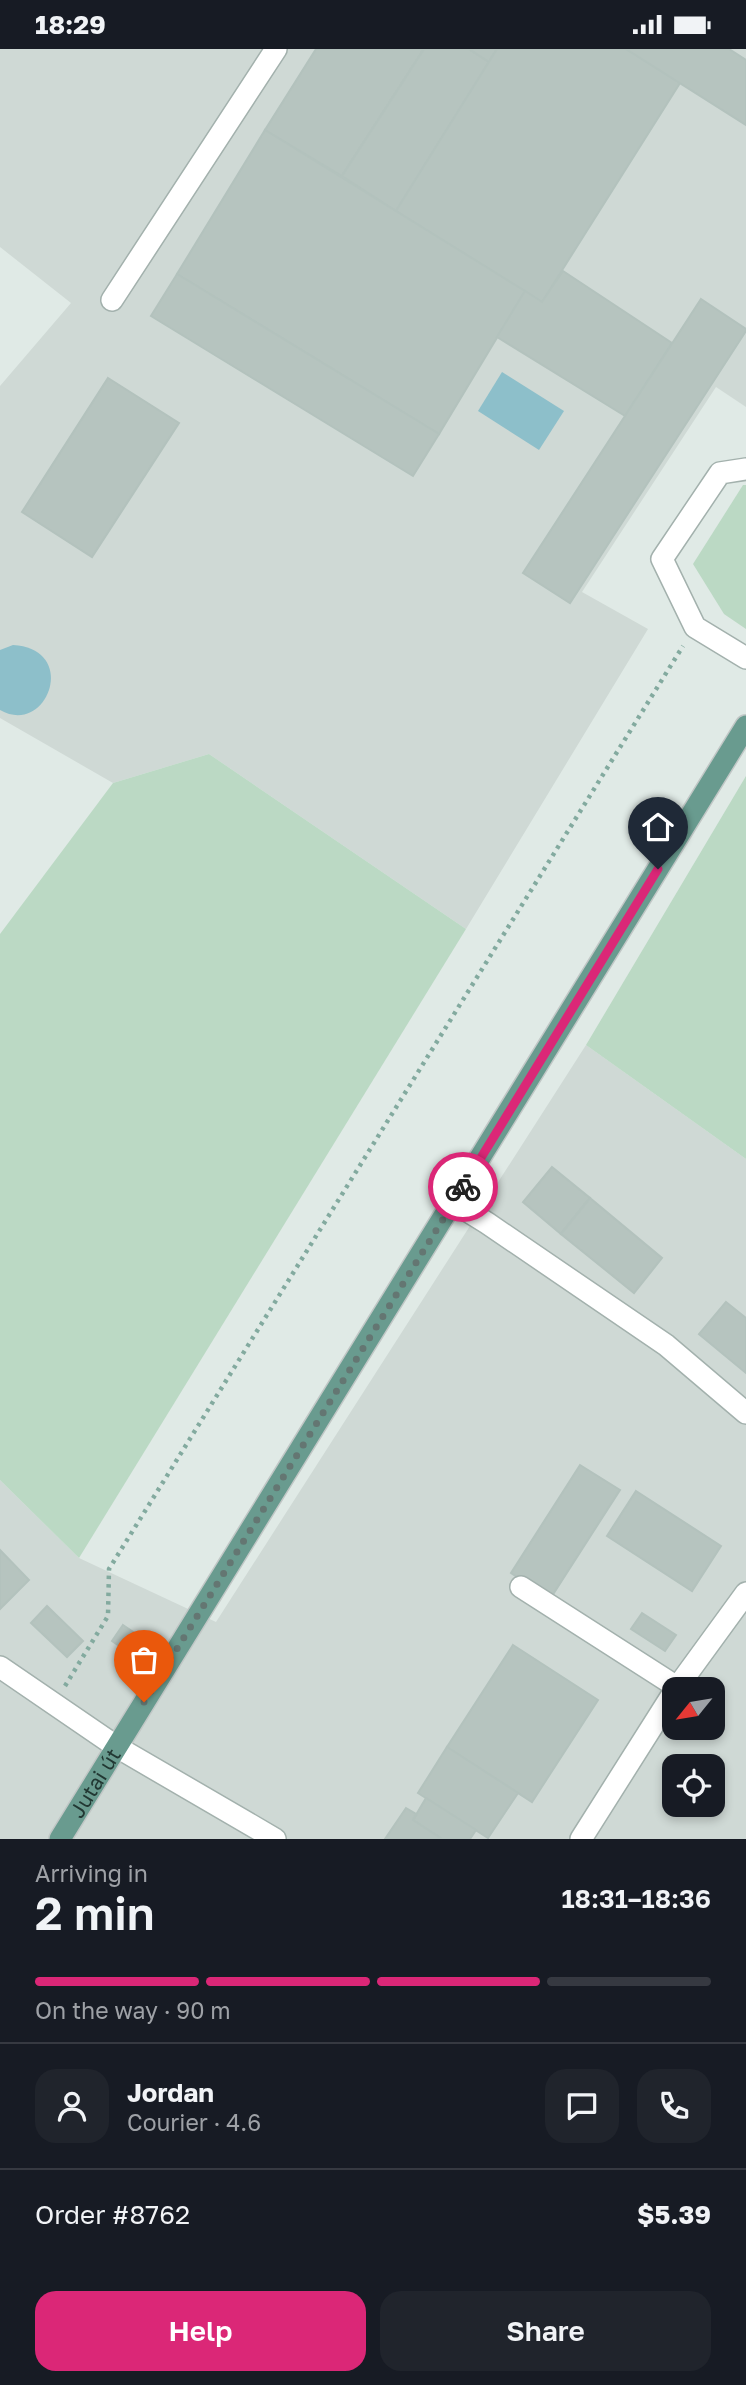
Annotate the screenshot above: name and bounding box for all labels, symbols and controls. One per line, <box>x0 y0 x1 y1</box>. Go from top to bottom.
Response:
text: 18:29 <box>35 9 106 40</box>
pin <box>628 797 688 869</box>
icon: home <box>639 808 677 846</box>
courier <box>428 1152 498 1222</box>
icon: bike <box>444 1168 482 1206</box>
pin <box>114 1630 174 1702</box>
icon: bag <box>125 1641 163 1679</box>
north arrow <box>662 1677 724 1739</box>
map controls <box>662 1677 725 1817</box>
street label: Jutai út <box>63 1743 126 1822</box>
button: locate <box>662 1754 725 1817</box>
text: Arriving in <box>35 1859 148 1887</box>
text: 18:31–18:36 <box>561 1883 711 1914</box>
text: 2 min <box>35 1885 155 1940</box>
text: On the way · 90 m <box>35 1996 231 2024</box>
button: person <box>35 2069 109 2143</box>
button: chat <box>545 2069 619 2143</box>
button: phone <box>637 2069 711 2143</box>
text: Jordan <box>127 2077 214 2108</box>
text: Courier · 4.6 <box>127 2108 261 2136</box>
text: Order #8762 <box>35 2199 190 2230</box>
text: $5.39 <box>637 2199 711 2230</box>
button: Help <box>35 2291 366 2371</box>
button: Share <box>380 2291 711 2371</box>

